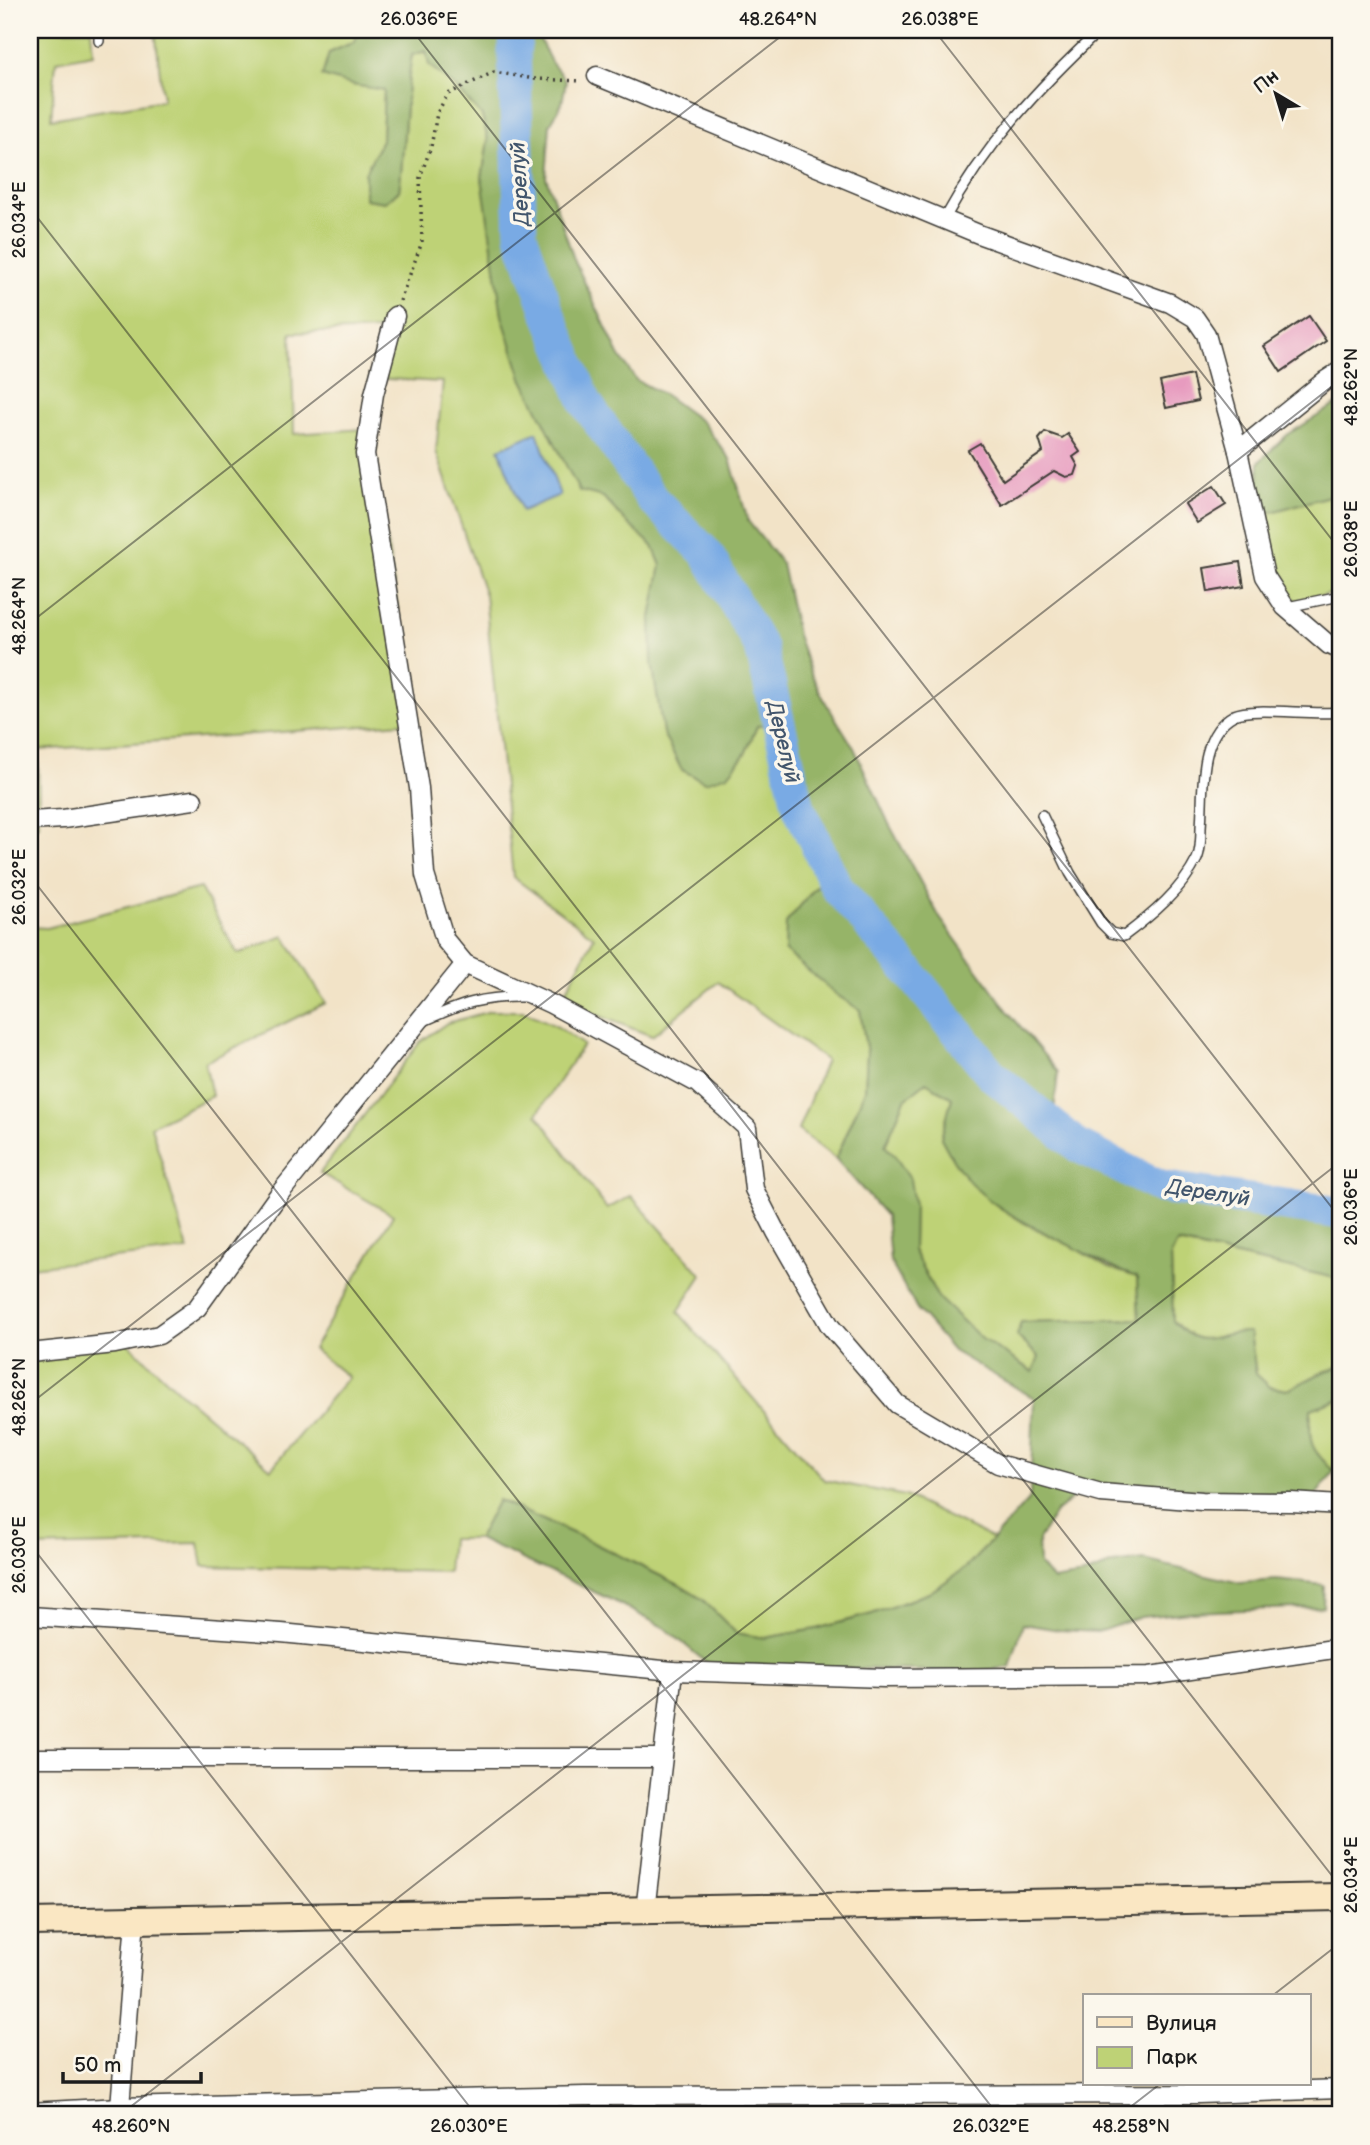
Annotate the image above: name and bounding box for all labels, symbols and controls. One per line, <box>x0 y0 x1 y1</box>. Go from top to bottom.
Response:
text: 26.036°E <box>380 9 458 30</box>
text: 48.264°N <box>739 9 817 30</box>
text: 26.038°E <box>901 9 979 30</box>
north arrow <box>1240 60 1310 130</box>
text: Пн <box>1249 65 1284 99</box>
water label: Дерелуй <box>505 142 535 228</box>
text: 26.034°E <box>9 181 30 259</box>
text: 48.262°N <box>1341 348 1362 426</box>
text: 26.038°E <box>1341 500 1362 578</box>
text: 48.264°N <box>9 577 30 655</box>
water label: Дерелуй <box>761 696 805 786</box>
text: 26.032°E <box>9 848 30 926</box>
text: 26.036°E <box>1341 1168 1362 1246</box>
water label: Дерелуй <box>1163 1174 1251 1212</box>
text: 48.262°N <box>9 1358 30 1436</box>
text: 26.030°E <box>9 1516 30 1594</box>
text: 26.034°E <box>1341 1836 1362 1914</box>
legend <box>1083 1994 1310 2086</box>
text: Вулиця <box>1146 2011 1217 2036</box>
scale bar <box>63 2040 201 2084</box>
text: Парк <box>1146 2045 1197 2070</box>
text: 50 m <box>74 2053 121 2078</box>
text: 48.260°N <box>91 2116 171 2137</box>
text: 26.030°E <box>430 2116 508 2137</box>
text: 26.032°E <box>953 2116 1030 2137</box>
text: 48.258°N <box>1092 2116 1170 2137</box>

